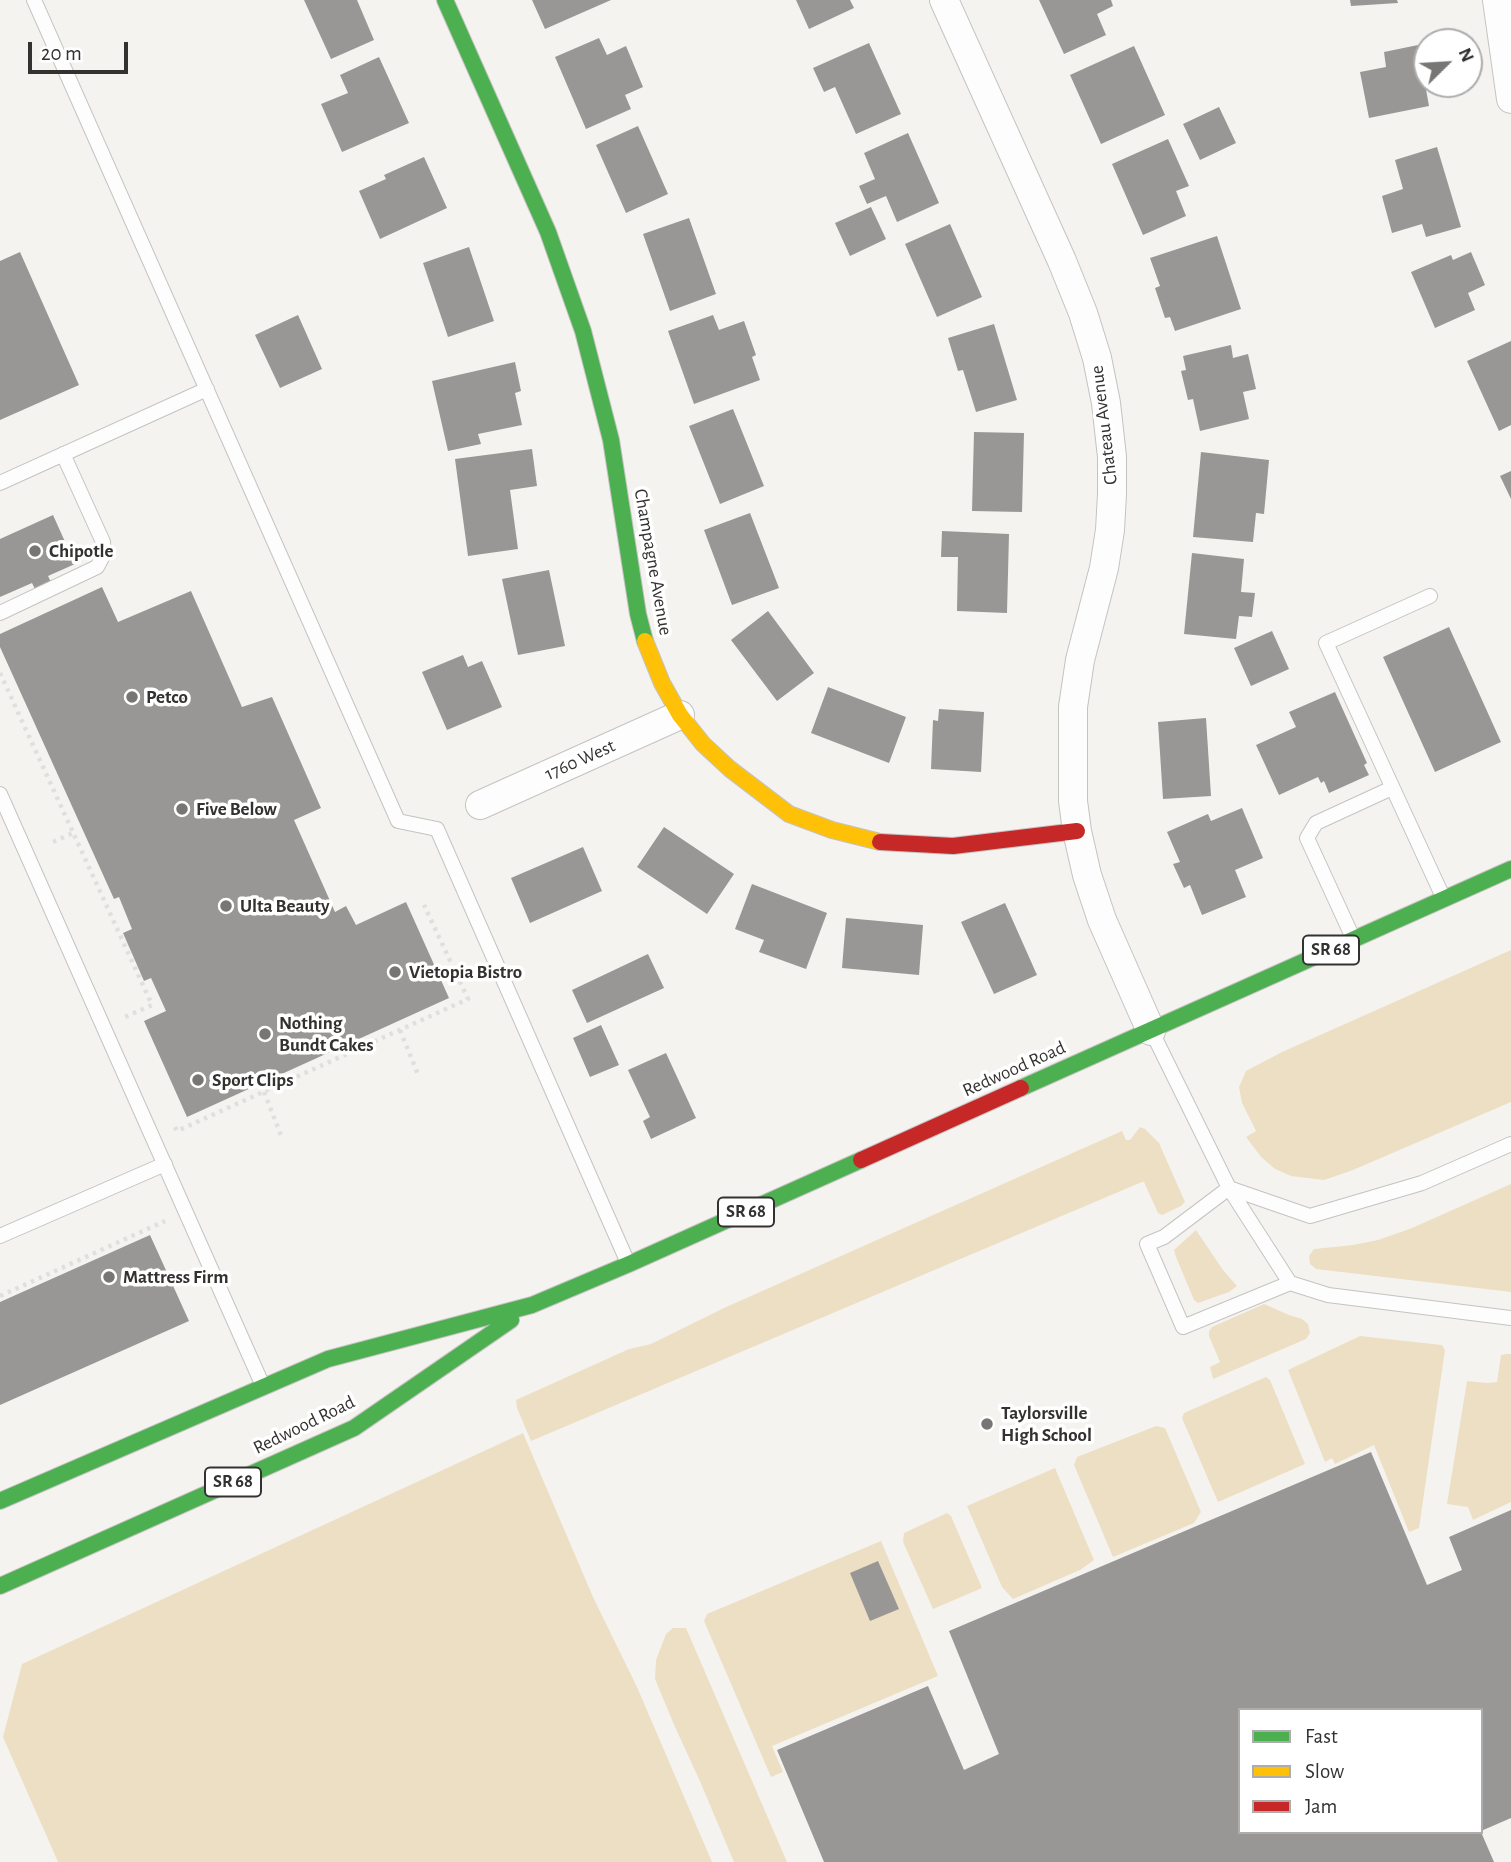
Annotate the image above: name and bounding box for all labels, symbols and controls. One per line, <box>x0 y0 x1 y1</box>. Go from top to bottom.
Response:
scale bar <box>32 28 131 72</box>
north arrow <box>1413 28 1483 98</box>
text: 20 m <box>41 43 82 64</box>
text: N <box>1454 45 1477 65</box>
street label: Chateau Avenue <box>1085 364 1123 486</box>
street label: Champagne Avenue <box>629 487 677 637</box>
place label: Chipotle <box>49 540 114 562</box>
marker: Chipotle <box>27 543 43 559</box>
place label: Petco <box>146 686 188 708</box>
marker: Petco <box>124 689 140 705</box>
street label: 1760 West <box>541 734 619 786</box>
place label: Five Below <box>196 798 277 820</box>
marker: Five Below <box>174 801 190 817</box>
place label: Ulta Beauty <box>240 895 329 917</box>
marker: Ulta Beauty <box>218 898 234 914</box>
road number: SR 68 <box>1303 936 1359 965</box>
place label: Vietopia Bistro <box>409 961 522 983</box>
marker: Vietopia Bistro <box>387 964 403 980</box>
place label: Nothing Bundt Cakes <box>279 1012 373 1056</box>
marker: Nothing Bundt Cakes <box>257 1026 273 1042</box>
street label: Redwood Road <box>959 1036 1069 1102</box>
place label: Sport Clips <box>212 1069 293 1091</box>
marker: Sport Clips <box>190 1072 206 1088</box>
road number: SR 68 <box>718 1198 774 1226</box>
place label: Mattress Firm <box>123 1266 229 1288</box>
marker: Mattress Firm <box>101 1269 117 1285</box>
street label: Redwood Road <box>249 1391 359 1459</box>
place label: Taylorsville High School <box>1001 1402 1092 1446</box>
marker: Taylorsville High School <box>979 1416 995 1432</box>
road number: SR 68 <box>205 1468 261 1497</box>
legend <box>1238 1708 1483 1834</box>
text: Fast <box>1305 1726 1338 1747</box>
text: Slow <box>1305 1761 1344 1782</box>
text: Jam <box>1305 1796 1337 1817</box>

